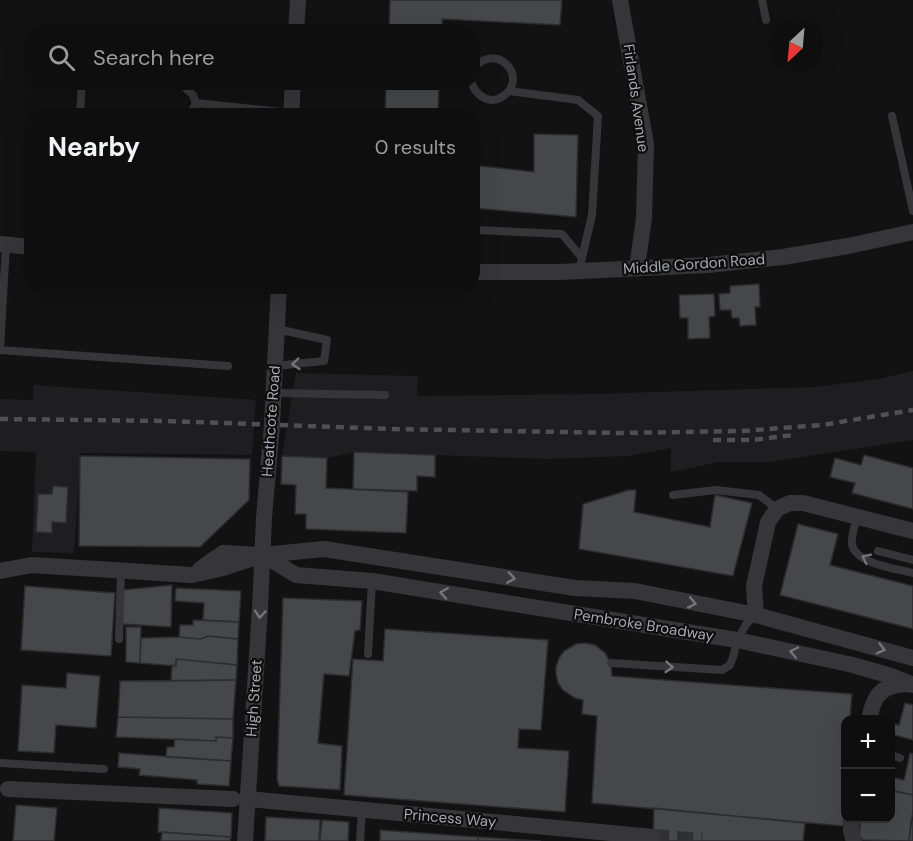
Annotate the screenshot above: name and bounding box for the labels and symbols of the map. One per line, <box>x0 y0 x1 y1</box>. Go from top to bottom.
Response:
north arrow <box>769 18 823 72</box>
street label: Firlands Avenue <box>618 43 654 153</box>
street label: Middle Gordon Road <box>622 249 766 279</box>
one-way arrow <box>291 357 301 370</box>
street label: Heathcote Road <box>257 365 285 477</box>
one-way arrow <box>861 554 872 566</box>
one-way arrow <box>506 571 515 583</box>
one-way arrow <box>440 587 450 600</box>
one-way arrow <box>687 596 697 609</box>
street label: Pembroke Broadway <box>573 604 716 646</box>
one-way arrow <box>253 609 266 618</box>
one-way arrow <box>876 642 886 655</box>
one-way arrow <box>789 646 799 659</box>
street label: High Street <box>241 659 267 737</box>
one-way arrow <box>665 660 674 673</box>
street label: Princess Way <box>403 804 498 832</box>

